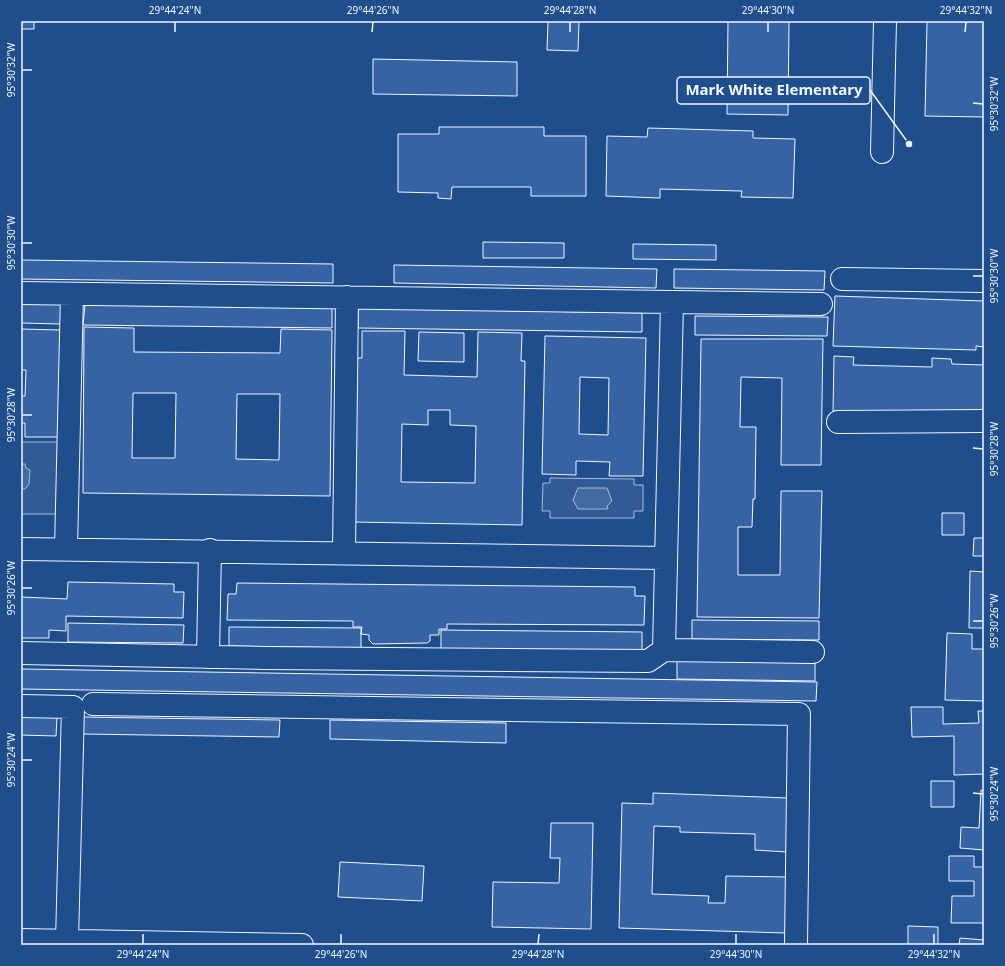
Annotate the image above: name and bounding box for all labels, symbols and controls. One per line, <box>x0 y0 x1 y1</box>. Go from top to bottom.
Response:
text: 29°44'24"N <box>149 3 201 17</box>
text: 29°44'26"N <box>347 3 399 17</box>
text: 29°44'28"N <box>544 3 596 17</box>
text: 29°44'30"N <box>742 3 794 17</box>
text: 29°44'32"N <box>940 3 992 17</box>
text: 95°30'32"W <box>4 42 18 97</box>
text: 95°30'32"W <box>987 76 1001 131</box>
callout: Mark White Elementary <box>677 77 870 104</box>
text: Mark White Elementary <box>685 79 863 99</box>
text: 95°30'30"W <box>4 215 18 270</box>
text: 95°30'30"W <box>987 248 1001 303</box>
text: 95°30'28"W <box>4 387 18 442</box>
text: 95°30'28"W <box>987 421 1001 476</box>
text: 95°30'26"W <box>4 560 18 615</box>
text: 95°30'26"W <box>987 593 1001 648</box>
text: 95°30'24"W <box>4 732 18 787</box>
text: 95°30'24"W <box>987 766 1001 821</box>
text: 29°44'24"N <box>117 947 169 961</box>
text: 29°44'26"N <box>315 947 367 961</box>
text: 29°44'28"N <box>512 947 564 961</box>
text: 29°44'30"N <box>710 947 762 961</box>
text: 29°44'32"N <box>908 947 960 961</box>

